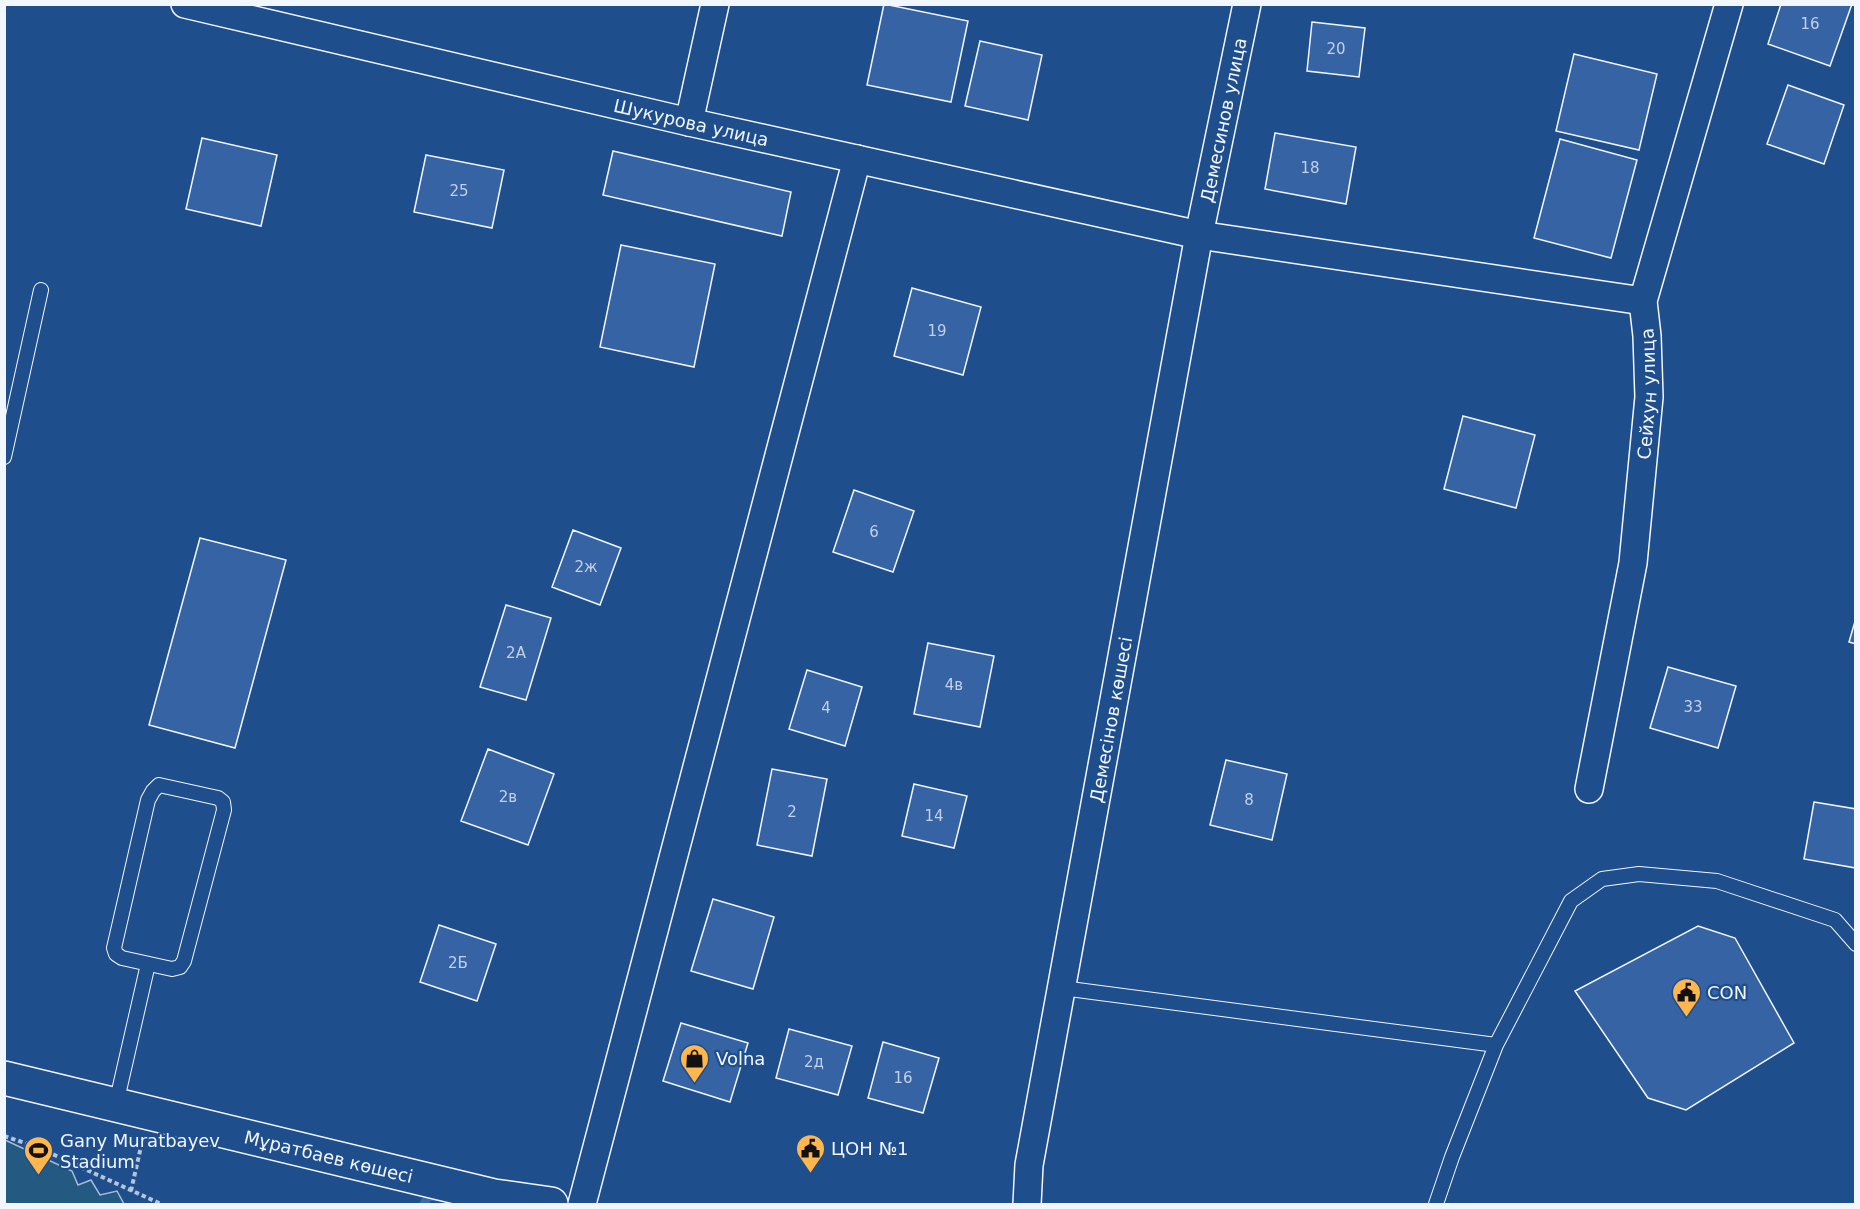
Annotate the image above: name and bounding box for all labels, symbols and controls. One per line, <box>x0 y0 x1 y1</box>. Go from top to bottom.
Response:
house number: 16 <box>1800 15 1820 33</box>
street label: Демесинов улица <box>1196 36 1250 204</box>
house number: 20 <box>1326 40 1346 58</box>
street label: Шукурова улица <box>612 94 771 150</box>
house number: 18 <box>1300 159 1320 177</box>
house number: 25 <box>449 182 469 200</box>
house number: 19 <box>927 322 947 340</box>
street label: Сейхун улица <box>1633 327 1660 460</box>
house number: 6 <box>869 523 879 541</box>
house number: 2ж <box>574 558 598 576</box>
street label: Демесінов көшесі <box>1085 635 1136 804</box>
house number: 2А <box>506 644 527 662</box>
house number: 4в <box>945 676 963 694</box>
house number: 33 <box>1683 698 1703 716</box>
house number: 4 <box>821 699 831 717</box>
house number: 2в <box>499 788 517 806</box>
house number: 8 <box>1244 791 1254 809</box>
house number: 2 <box>787 803 797 821</box>
house number: 14 <box>924 807 944 825</box>
house number: 2Б <box>448 954 468 972</box>
public building icon: CON <box>1670 976 1702 1018</box>
place label: CON <box>1707 982 1747 1003</box>
shop icon: Volna <box>679 1042 711 1084</box>
place label: Volna <box>716 1048 765 1069</box>
house number: 2д <box>804 1053 824 1071</box>
house number: 16 <box>893 1069 913 1087</box>
street label: Мұратбаев көшесі <box>242 1126 415 1187</box>
place label: Gany Muratbayev Stadium <box>60 1130 220 1172</box>
public building icon: ЦОН №1 <box>794 1132 826 1174</box>
sports icon: Gany Muratbayev Stadium <box>23 1134 55 1176</box>
place label: ЦОН №1 <box>831 1138 909 1159</box>

